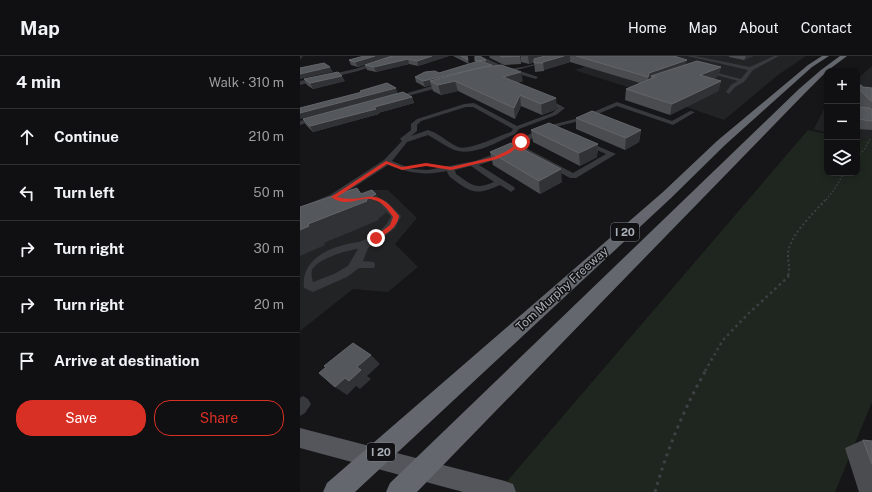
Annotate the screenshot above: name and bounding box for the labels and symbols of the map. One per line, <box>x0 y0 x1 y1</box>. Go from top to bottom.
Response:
route start <box>512 133 530 151</box>
road number: I 20 <box>611 223 639 241</box>
route end <box>367 229 385 247</box>
street label: Tom Murphy Freeway <box>513 244 611 334</box>
road number: I 20 <box>367 443 395 461</box>

